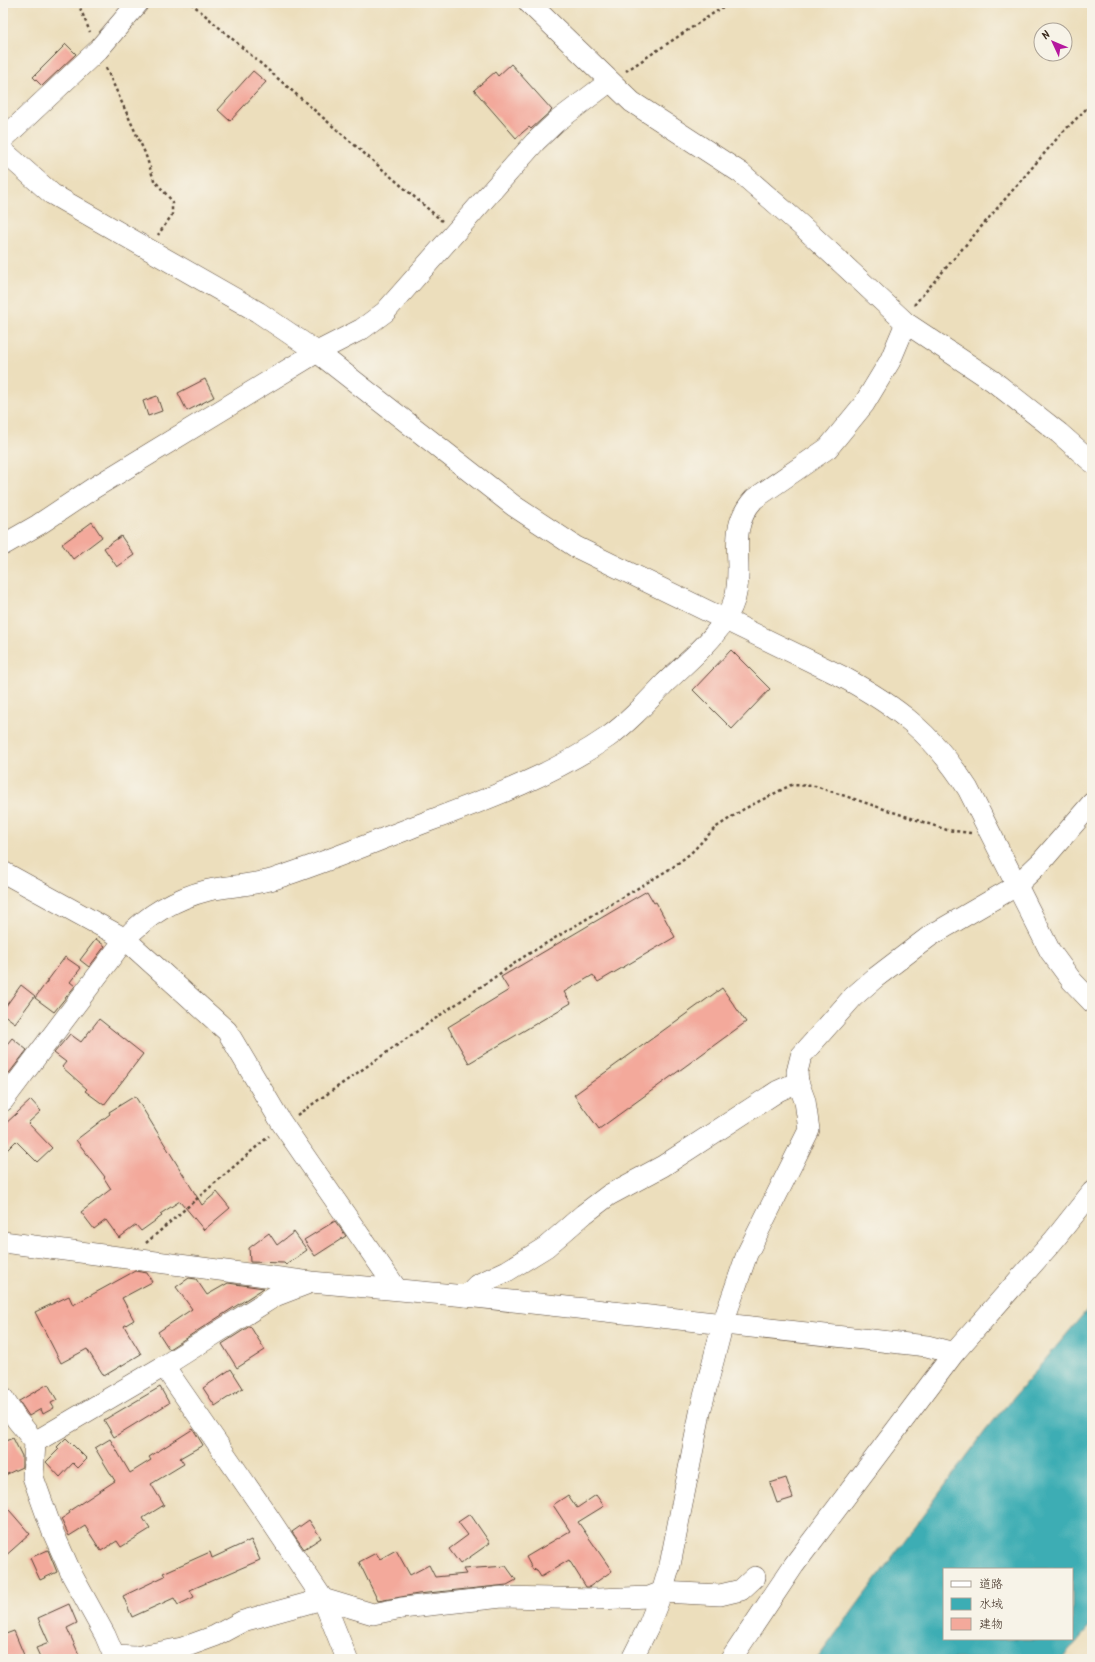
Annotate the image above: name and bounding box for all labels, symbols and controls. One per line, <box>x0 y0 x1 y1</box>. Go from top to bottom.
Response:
north arrow <box>1033 22 1073 62</box>
text: N <box>1038 27 1055 45</box>
legend <box>943 1568 1073 1640</box>
text: 道路 <box>979 1575 1003 1594</box>
text: 水域 <box>979 1595 1003 1614</box>
text: 建物 <box>979 1615 1003 1634</box>

